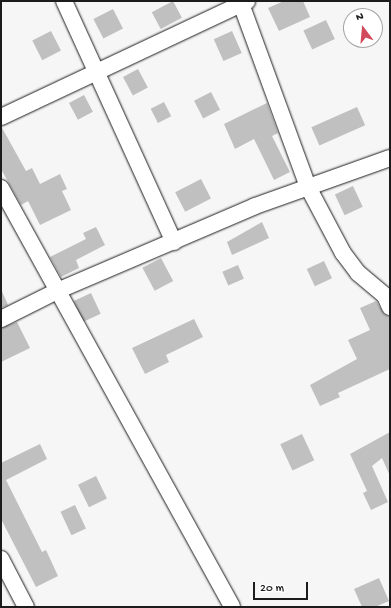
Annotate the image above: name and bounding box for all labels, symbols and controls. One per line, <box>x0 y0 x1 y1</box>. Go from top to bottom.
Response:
north arrow <box>343 8 383 48</box>
text: N <box>355 11 365 24</box>
scale bar <box>255 574 310 600</box>
text: 20 m <box>260 582 284 596</box>

